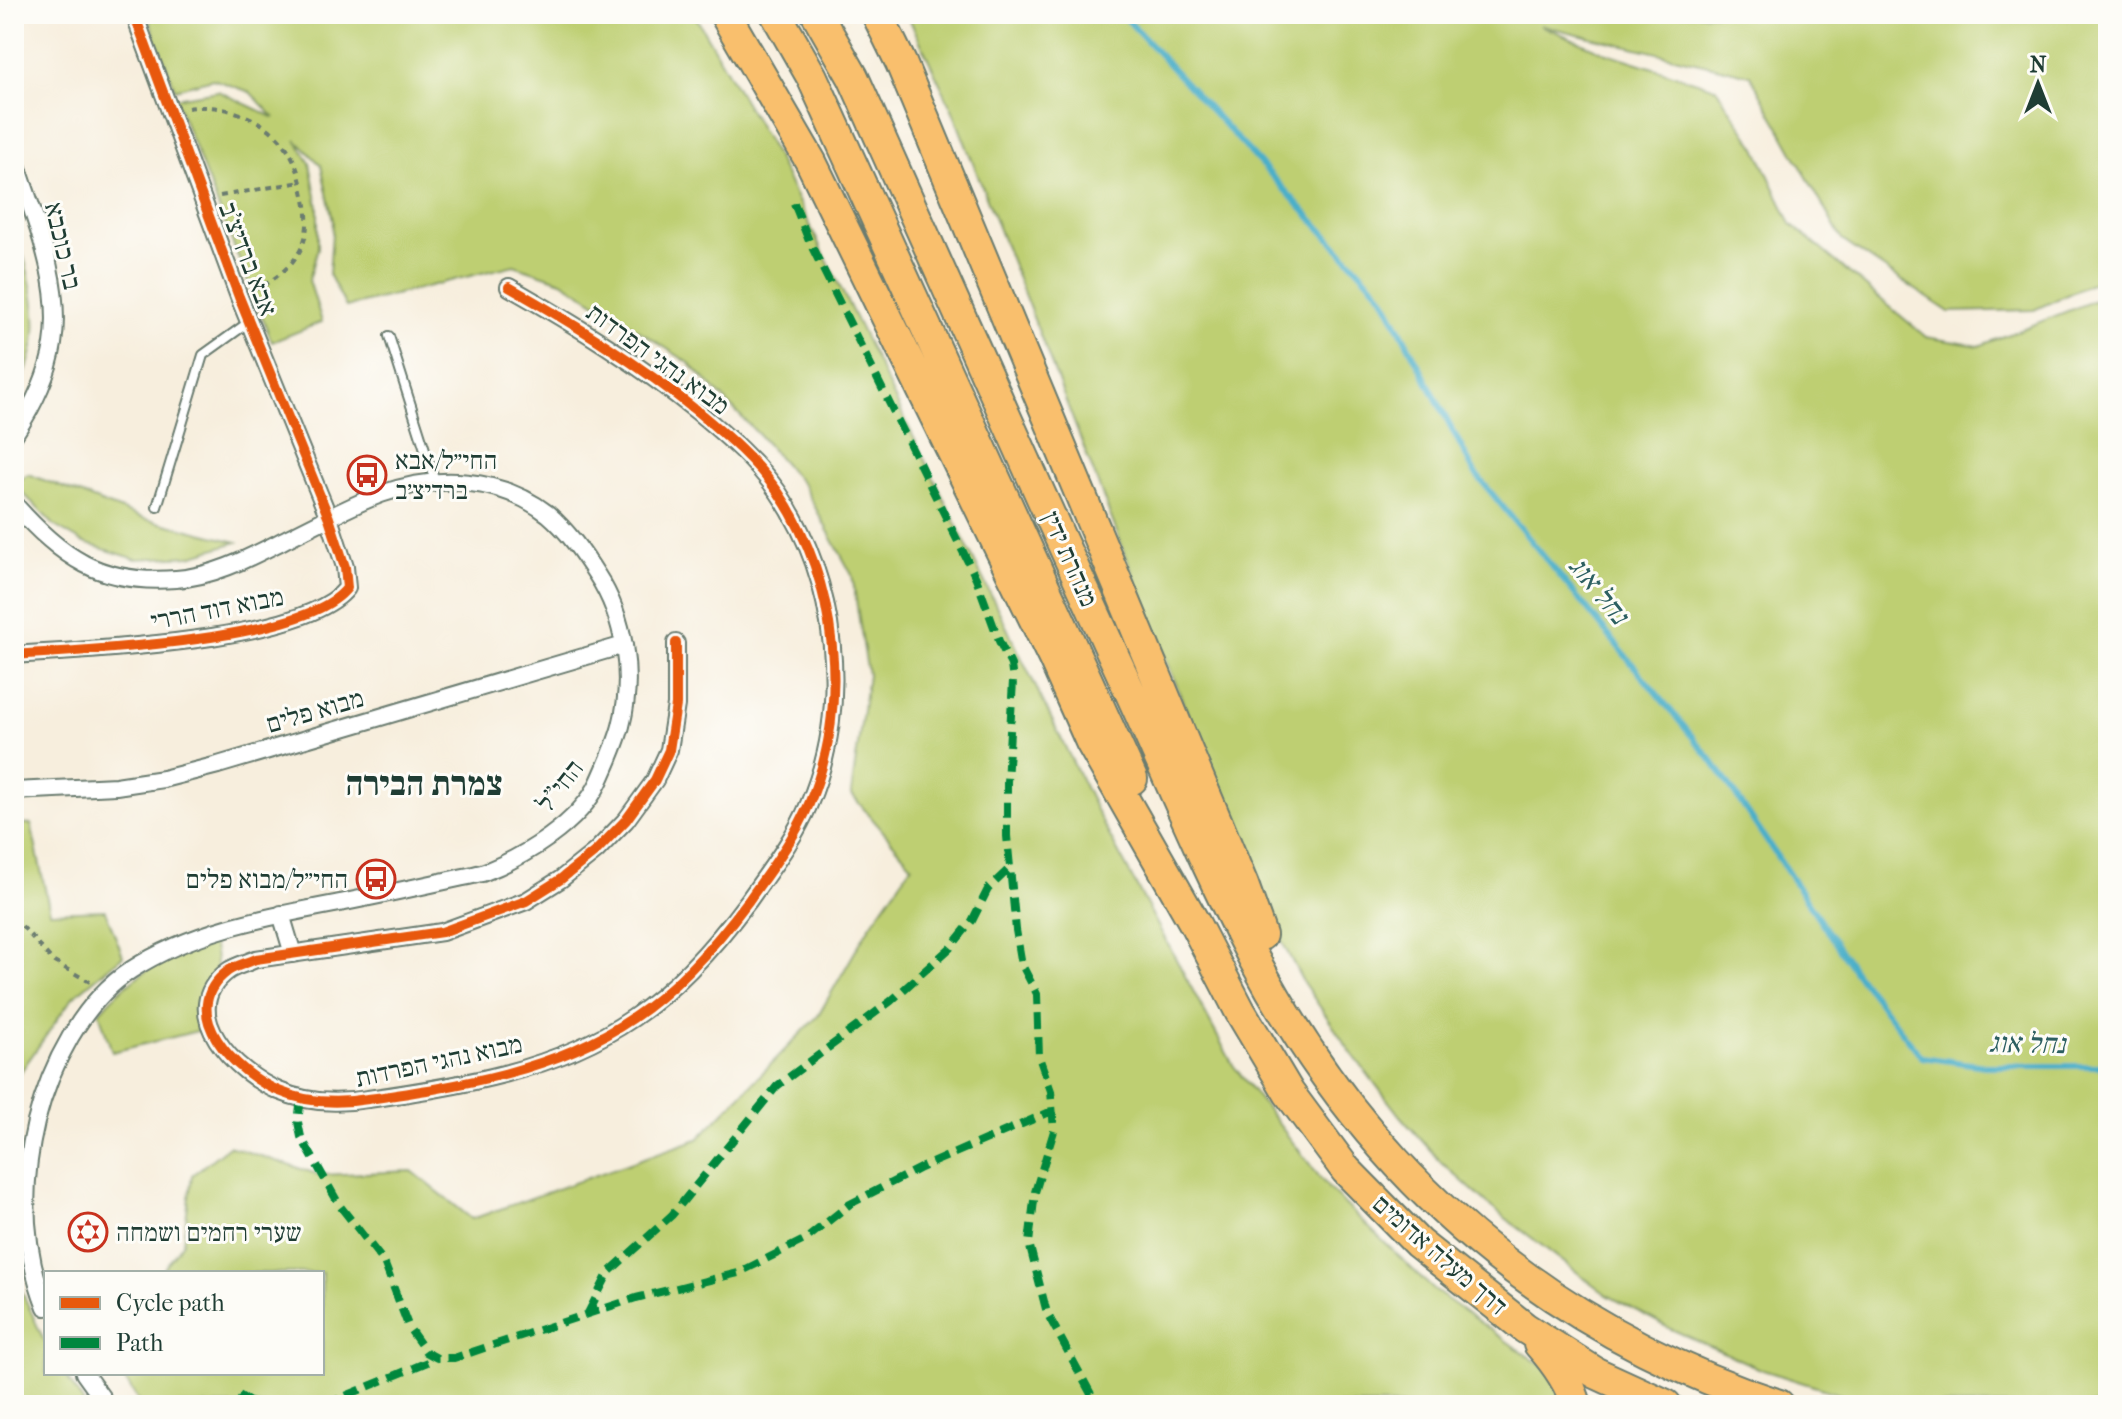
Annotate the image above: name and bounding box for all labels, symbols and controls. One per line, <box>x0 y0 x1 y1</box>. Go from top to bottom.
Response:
north arrow <box>1998 44 2078 124</box>
text: N <box>2030 52 2047 78</box>
street label: אבא ברדיצ'ב <box>212 198 284 320</box>
street label: בר כוכבא <box>38 199 88 293</box>
street label: מבוא נהגי הפרדות <box>580 297 736 421</box>
place label: החי״ל/אבא ברדיצ׳ב <box>395 445 497 506</box>
bus stop icon: החי״ל/אבא ברדיצ׳ב <box>346 454 388 496</box>
street label: מנהרת ידין <box>1035 507 1105 611</box>
water label: נחל אוג <box>1562 550 1638 632</box>
street label: מבוא דוד הררי <box>148 581 286 637</box>
street label: מבוא פלים <box>263 682 367 740</box>
street label: החי"ל <box>530 754 590 818</box>
district label: צמרת הבירה <box>345 764 503 804</box>
bus stop icon: החי״ל/מבוא פלים <box>355 858 397 900</box>
place label: החי״ל/מבוא פלים <box>186 864 348 895</box>
water label: נחל אוג <box>1989 1026 2068 1060</box>
street label: מבוא נהגי הפרדות <box>353 1028 525 1094</box>
street label: דרך מעלה אדומים <box>1366 1188 1514 1322</box>
synagogue icon: שערי רחמים ושמחה <box>67 1211 109 1253</box>
place label: שערי רחמים ושמחה <box>116 1217 302 1248</box>
legend <box>44 1271 324 1375</box>
text: Cycle path <box>116 1289 225 1317</box>
text: Path <box>116 1329 164 1357</box>

